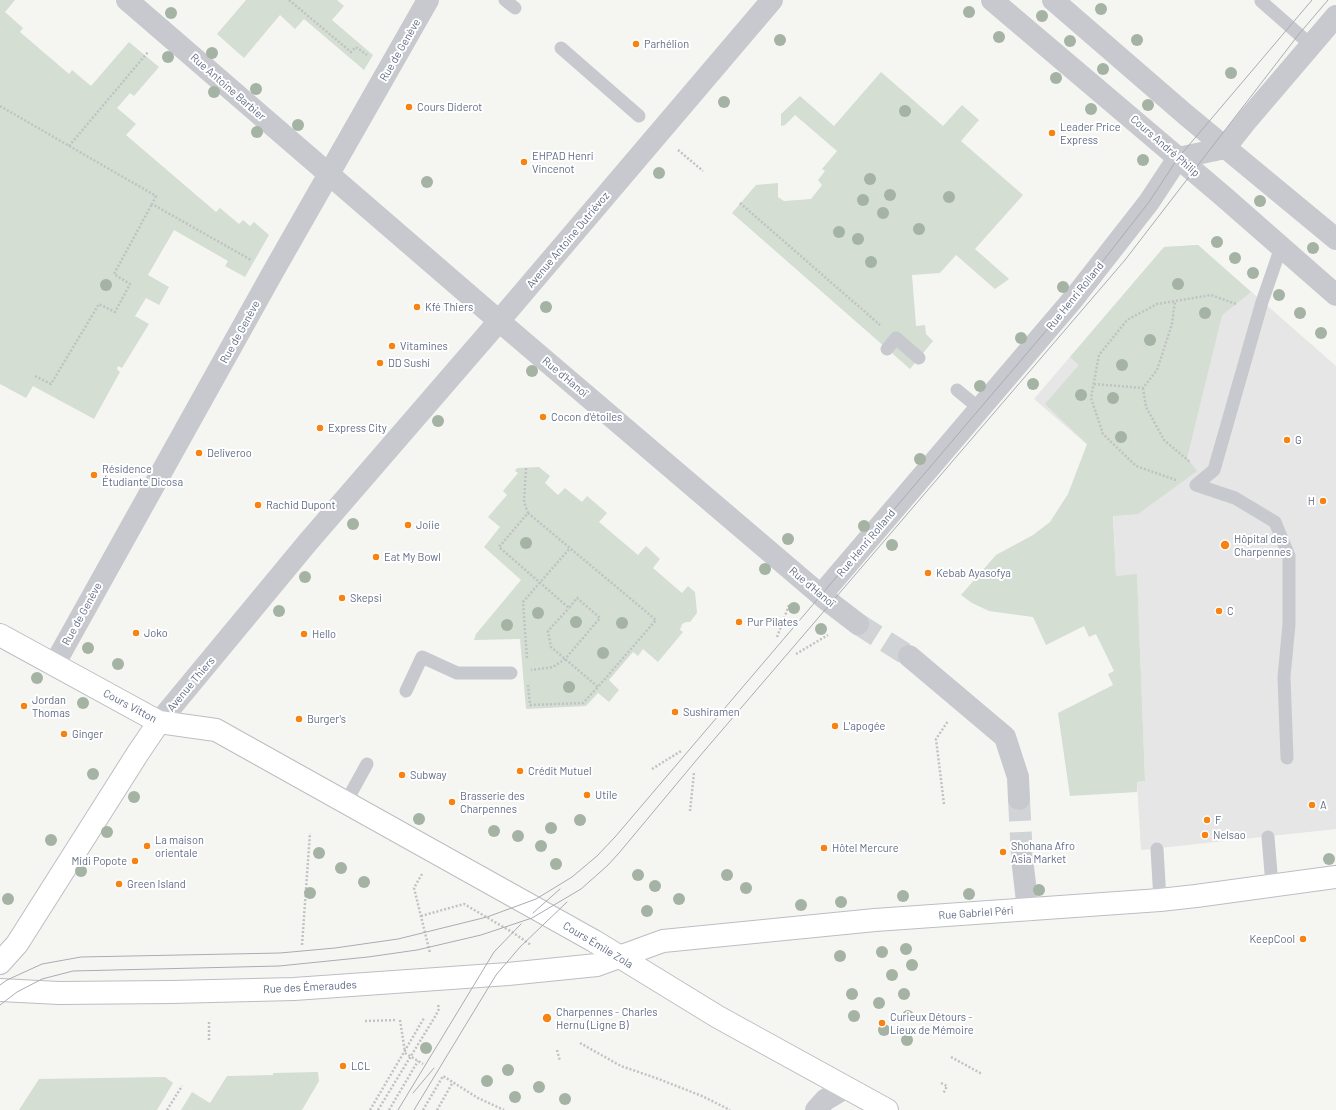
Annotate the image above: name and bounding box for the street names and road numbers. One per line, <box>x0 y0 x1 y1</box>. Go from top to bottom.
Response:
street label: Rue de Genève <box>377 16 423 84</box>
street label: Rue Antoine Barbier <box>188 51 268 123</box>
street label: Cours André Philip <box>1128 112 1202 180</box>
street label: Avenue Antoine Dutriévoz <box>524 189 612 291</box>
street label: Rue Henri Rolland <box>1043 259 1107 333</box>
street label: Rue de Genève <box>217 298 263 366</box>
street label: Rue d'Hanoï <box>540 354 590 400</box>
street label: Rue Henri Rolland <box>834 507 898 579</box>
street label: Rue d'Hanoï <box>787 564 837 610</box>
street label: Rue de Genève <box>59 580 105 648</box>
street label: Avenue Thiers <box>164 654 218 714</box>
street label: Cours Vitton <box>101 686 159 726</box>
street label: Rue Gabriel Péri <box>938 904 1014 922</box>
street label: Cours Émile Zola <box>561 919 635 971</box>
street label: Rue des Émeraudes <box>263 978 357 996</box>

